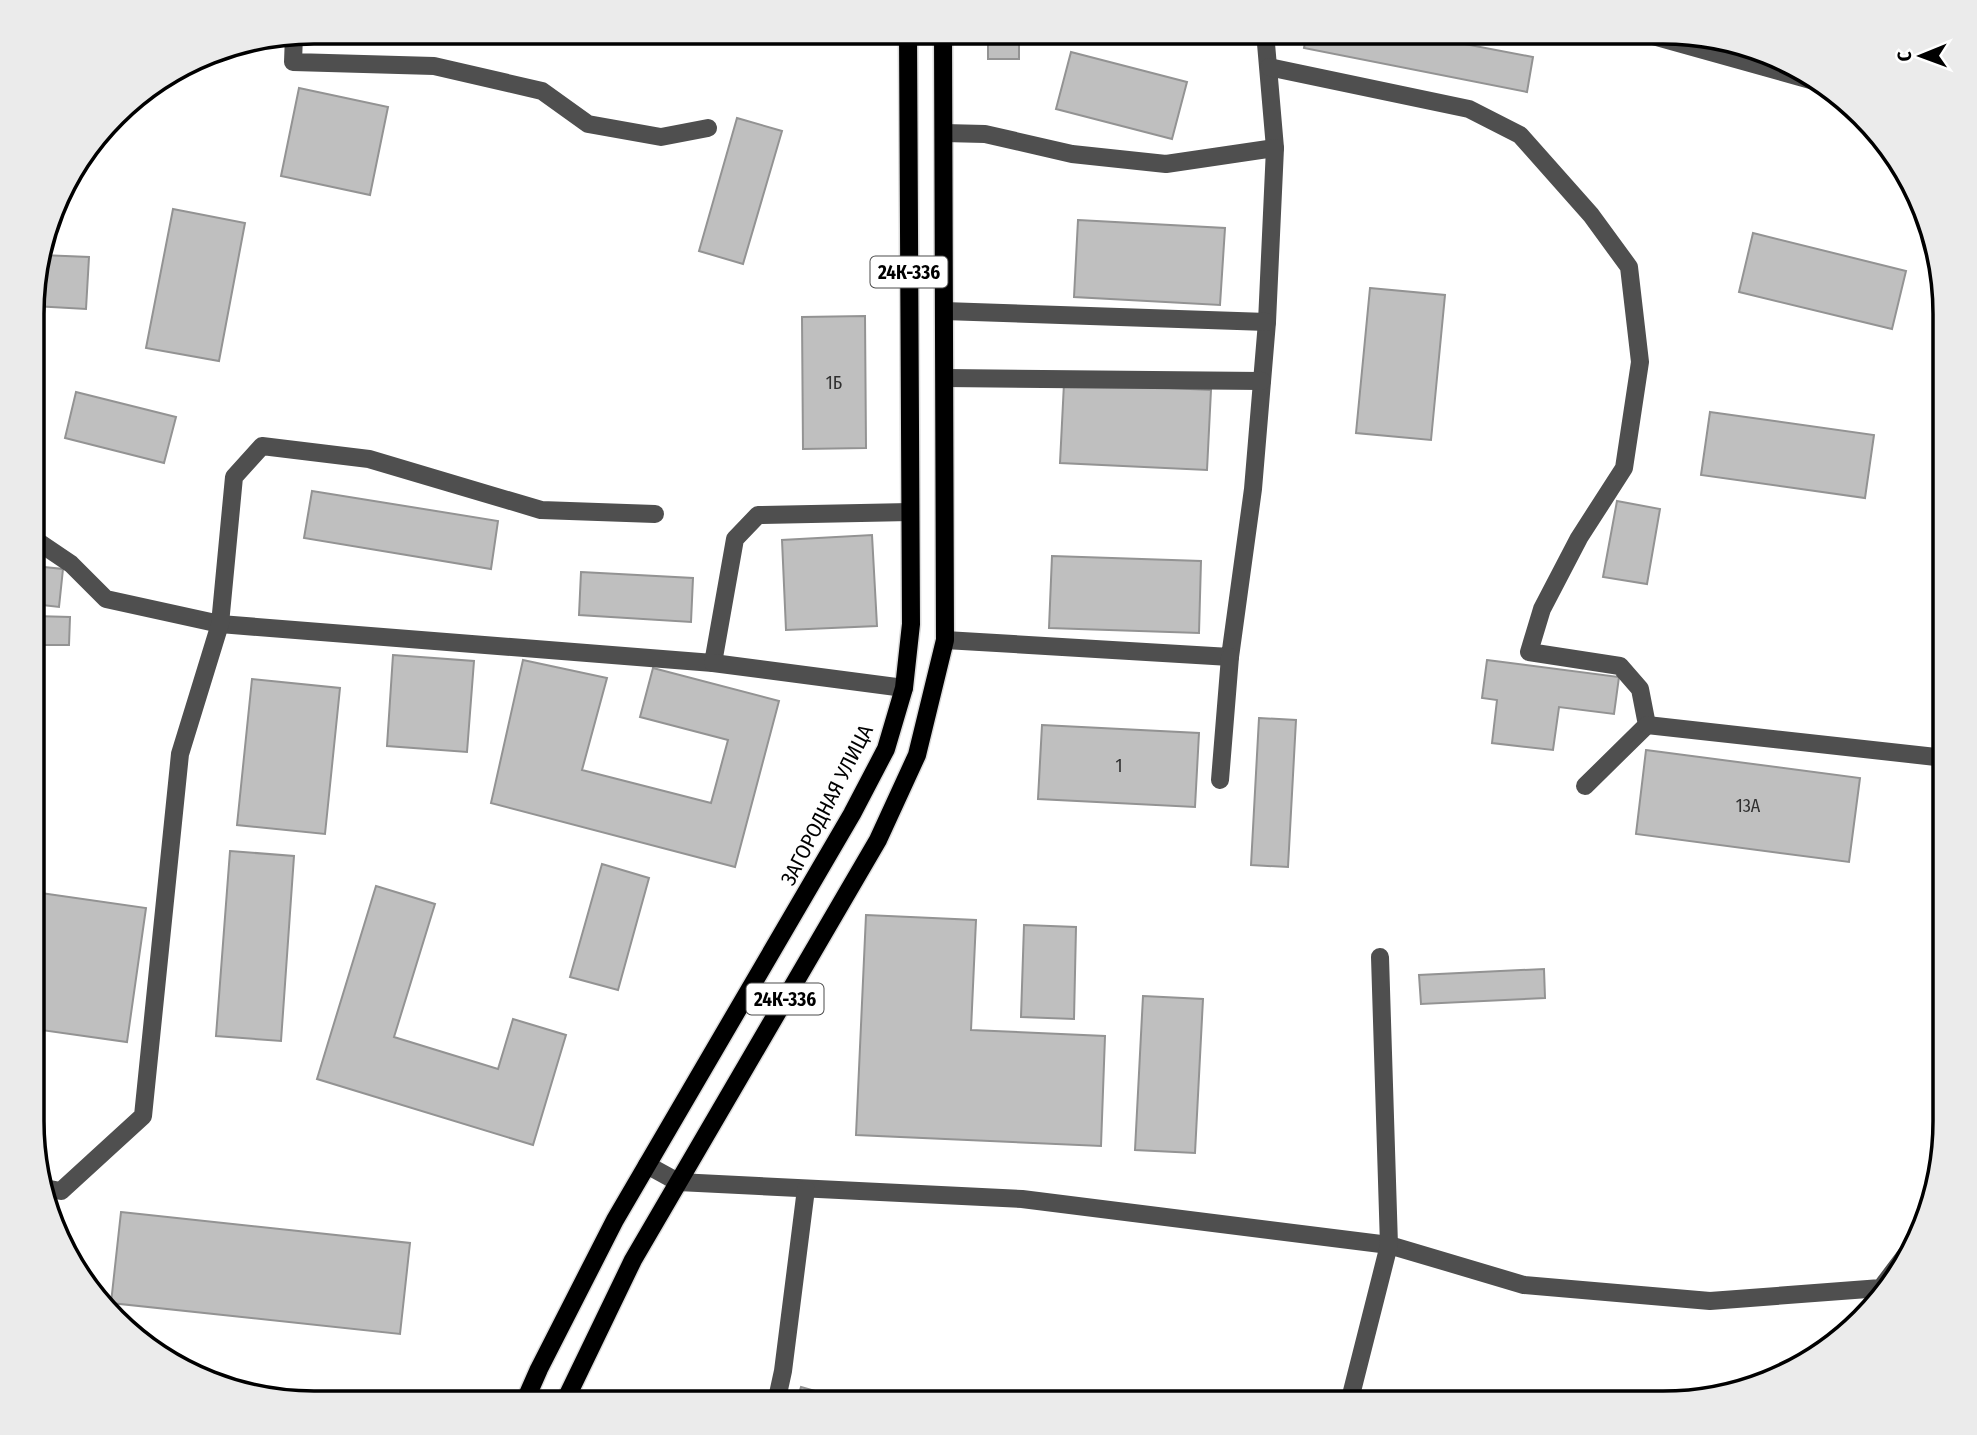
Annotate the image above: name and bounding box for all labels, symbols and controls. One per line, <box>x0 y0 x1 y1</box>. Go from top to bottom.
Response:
north arrow <box>1886 21 1956 91</box>
text: С <box>1893 51 1916 61</box>
road number: 24К-336 <box>870 256 948 288</box>
house number: 1Б <box>826 372 842 394</box>
street label: ЗАГОРОДНАЯ УЛИЦА <box>775 720 879 890</box>
house number: 1 <box>1115 755 1123 777</box>
house number: 13А <box>1736 795 1761 817</box>
road number: 24К-336 <box>746 984 824 1015</box>

